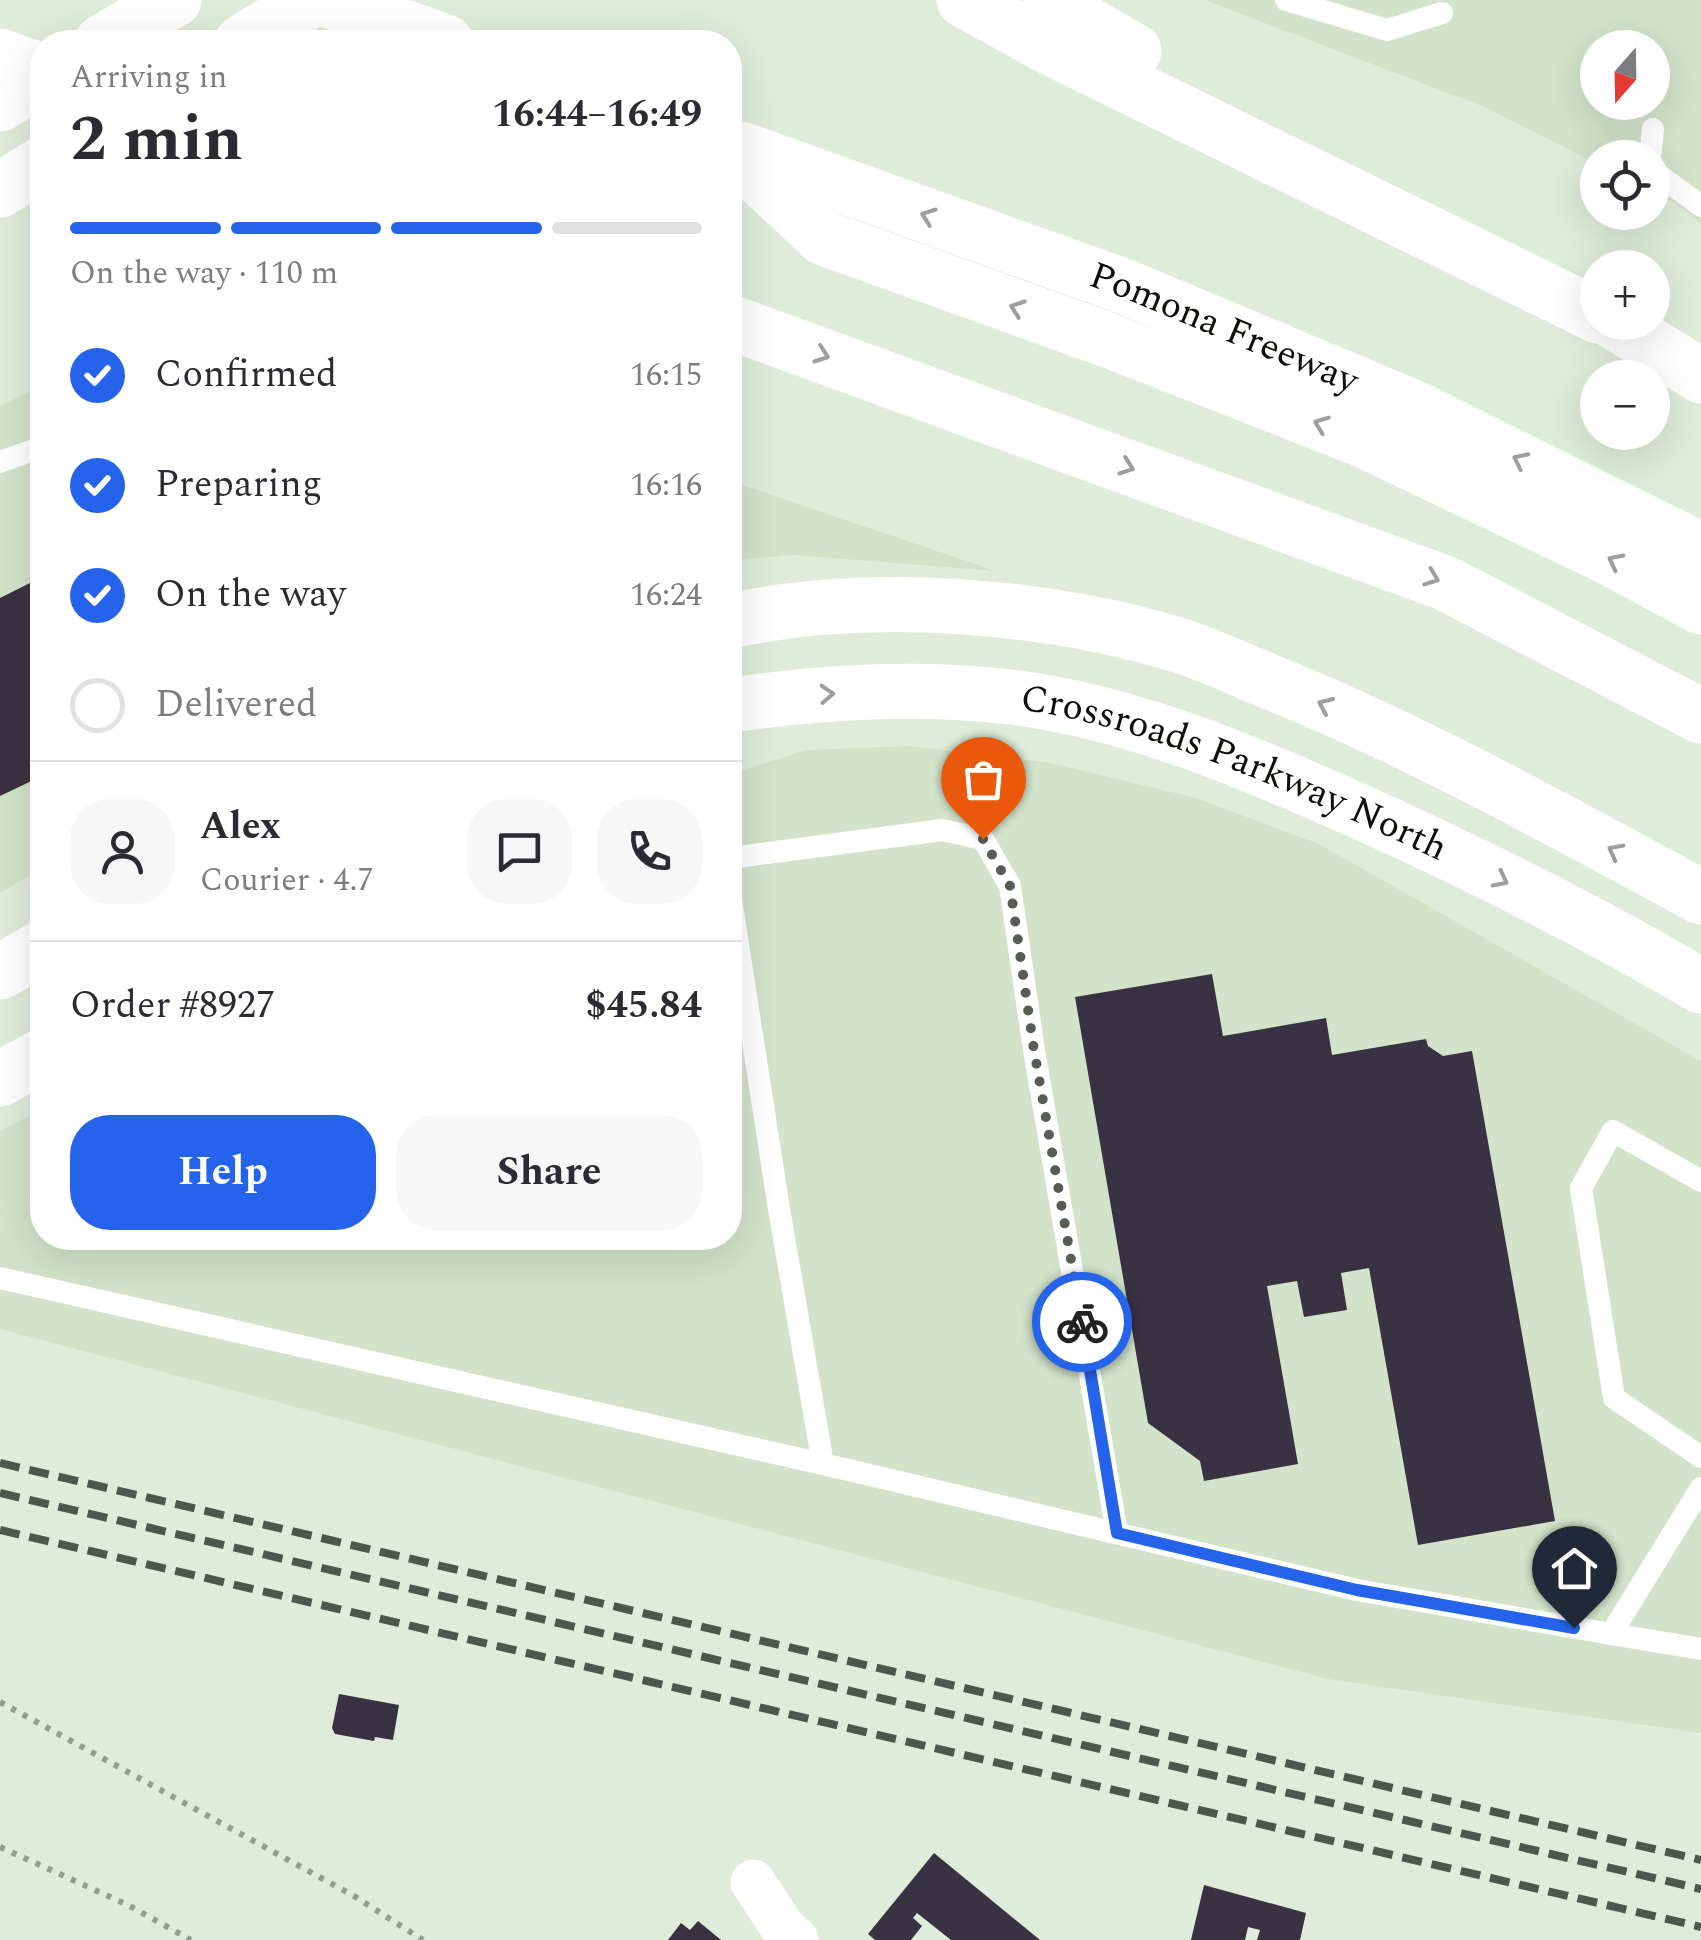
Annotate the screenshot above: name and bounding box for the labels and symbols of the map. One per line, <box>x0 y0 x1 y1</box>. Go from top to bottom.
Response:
north arrow <box>1580 30 1670 120</box>
one-way arrow <box>921 207 938 228</box>
street label: Pomona Freeway <box>1081 247 1369 411</box>
one-way arrow <box>1009 299 1027 319</box>
one-way arrow <box>812 343 829 364</box>
one-way arrow <box>1313 415 1330 435</box>
one-way arrow <box>1512 453 1530 472</box>
one-way arrow <box>1117 455 1135 475</box>
one-way arrow <box>1607 554 1625 573</box>
one-way arrow <box>1423 566 1440 587</box>
street label: Crossroads Parkway North <box>1016 670 1457 877</box>
one-way arrow <box>819 684 835 705</box>
one-way arrow <box>1317 697 1335 717</box>
pin <box>941 737 1026 840</box>
one-way arrow <box>1608 843 1626 863</box>
one-way arrow <box>1491 868 1509 887</box>
courier <box>1032 1272 1132 1372</box>
pin <box>1532 1526 1617 1629</box>

